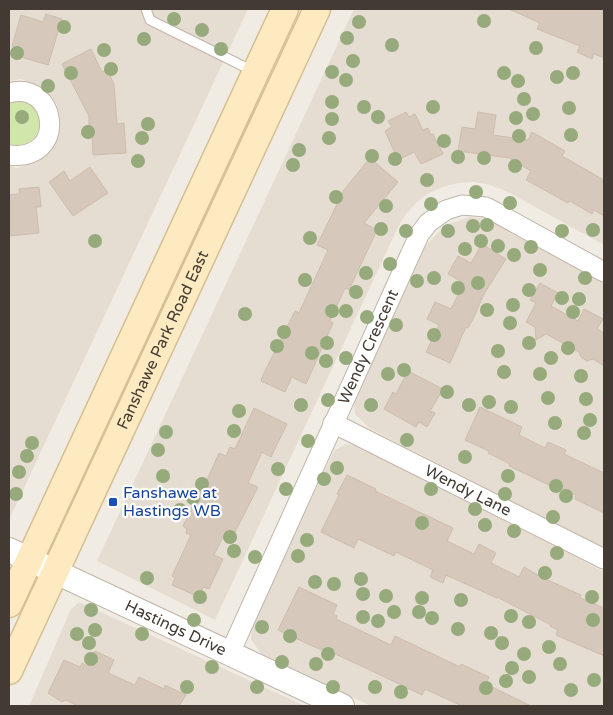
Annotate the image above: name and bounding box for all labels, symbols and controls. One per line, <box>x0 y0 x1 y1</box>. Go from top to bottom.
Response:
street label: Fanshawe Park Road East <box>113 247 213 433</box>
street label: Wendy Crescent <box>334 286 403 407</box>
street label: Wendy Lane <box>421 461 515 521</box>
place label: Fanshawe at Hastings WB <box>123 483 221 521</box>
marker: Fanshawe at Hastings WB <box>107 496 119 508</box>
street label: Hastings Drive <box>122 596 230 660</box>

